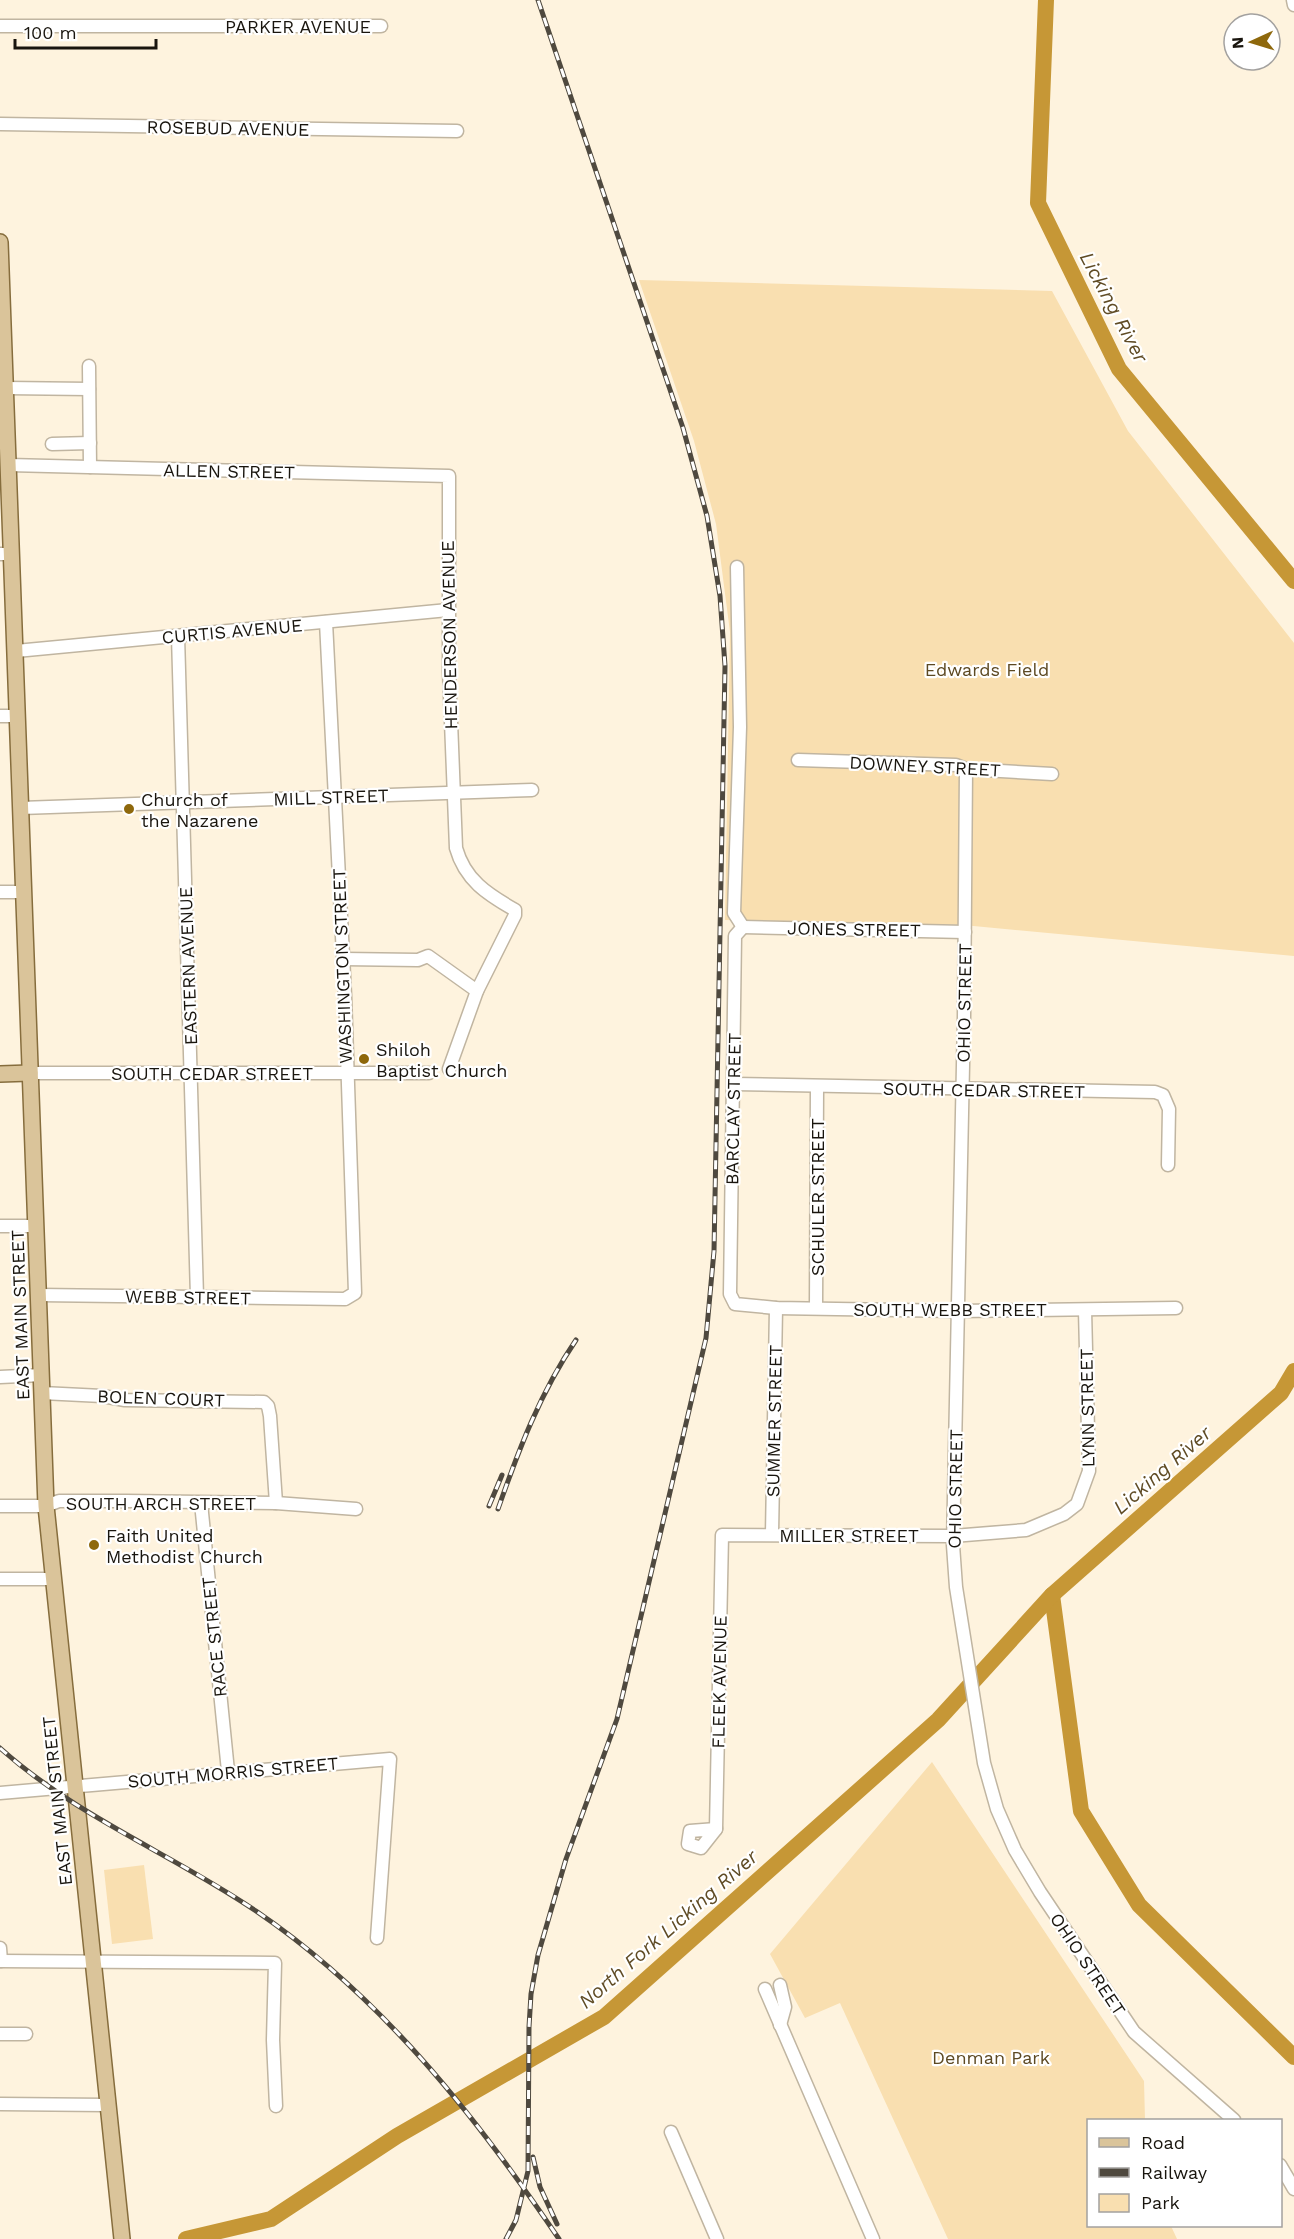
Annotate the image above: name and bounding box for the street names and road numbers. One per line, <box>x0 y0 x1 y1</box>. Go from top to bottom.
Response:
street label: PARKER AVENUE <box>225 16 371 37</box>
street label: ROSEBUD AVENUE <box>147 116 309 140</box>
street label: ALLEN STREET <box>163 459 295 483</box>
street label: HENDERSON AVENUE <box>437 540 461 730</box>
street label: CURTIS AVENUE <box>161 614 303 648</box>
street label: DOWNEY STREET <box>849 752 1001 780</box>
street label: MILL STREET <box>273 784 389 810</box>
street label: WASHINGTON STREET <box>328 868 356 1064</box>
street label: EASTERN AVENUE <box>175 886 201 1046</box>
street label: JONES STREET <box>787 917 921 941</box>
street label: OHIO STREET <box>952 943 976 1063</box>
street label: BARCLAY STREET <box>721 1032 745 1185</box>
street label: SOUTH CEDAR STREET <box>111 1063 313 1084</box>
street label: SOUTH CEDAR STREET <box>883 1078 1085 1102</box>
street label: SCHULER STREET <box>807 1118 828 1276</box>
street label: EAST MAIN STREET <box>7 1229 33 1400</box>
street label: WEBB STREET <box>125 1285 251 1309</box>
street label: SOUTH WEBB STREET <box>853 1299 1047 1320</box>
street label: SUMMER STREET <box>762 1345 786 1497</box>
street label: LYNN STREET <box>1075 1348 1099 1468</box>
street label: BOLEN COURT <box>97 1385 225 1411</box>
street label: OHIO STREET <box>943 1429 967 1549</box>
street label: SOUTH ARCH STREET <box>66 1493 256 1514</box>
street label: MILLER STREET <box>779 1525 919 1546</box>
street label: RACE STREET <box>197 1576 231 1698</box>
street label: FLEEK AVENUE <box>707 1615 731 1749</box>
street label: EAST MAIN STREET <box>38 1715 76 1887</box>
street label: SOUTH MORRIS STREET <box>127 1752 339 1792</box>
street label: OHIO STREET <box>1046 1909 1130 2019</box>

